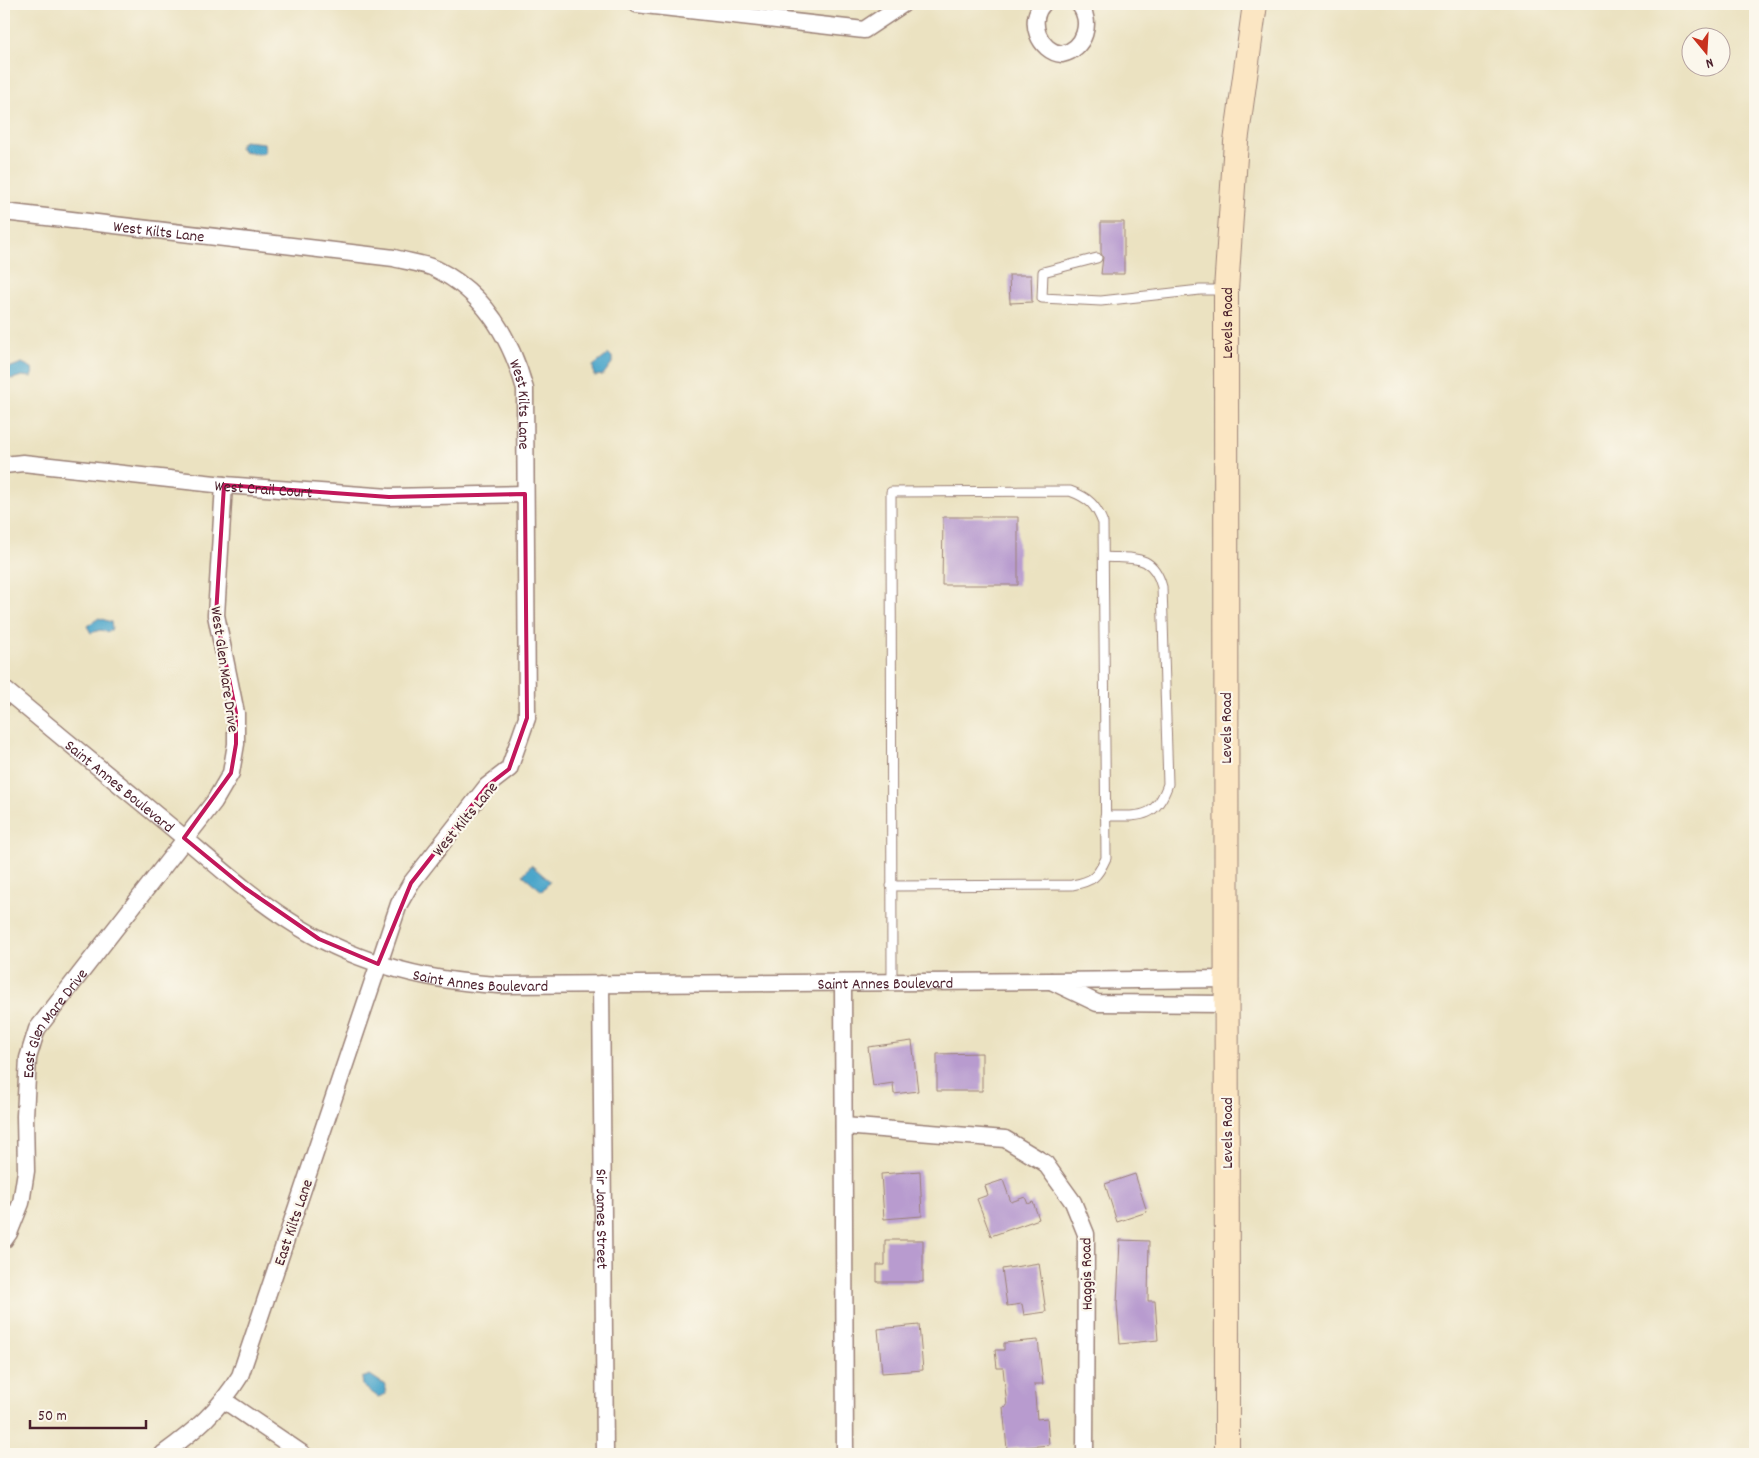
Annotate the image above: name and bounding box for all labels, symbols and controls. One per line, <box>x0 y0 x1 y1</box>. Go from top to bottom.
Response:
north arrow <box>1682 28 1732 78</box>
text: N <box>1703 52 1716 73</box>
street label: West Kilts Lane <box>112 216 205 250</box>
street label: Levels Road <box>1217 287 1240 359</box>
street label: West Kilts Lane <box>502 356 534 450</box>
street label: West Crail Court <box>213 475 313 505</box>
street label: West Glen Mare Drive <box>203 605 244 734</box>
street label: Levels Road <box>1216 692 1239 764</box>
street label: Saint Annes Boulevard <box>59 735 178 839</box>
street label: West Kilts Lane <box>428 777 504 862</box>
street label: East Glen Mare Drive <box>18 964 94 1079</box>
street label: Saint Annes Boulevard <box>410 964 548 999</box>
street label: Saint Annes Boulevard <box>817 973 953 997</box>
street label: Levels Road <box>1217 1097 1240 1169</box>
street label: Sir James Street <box>589 1169 612 1269</box>
street label: East Kilts Lane <box>269 1177 320 1269</box>
street label: Haggis Road <box>1075 1237 1100 1311</box>
scale bar <box>30 1398 146 1430</box>
text: 50 m <box>38 1406 67 1428</box>

